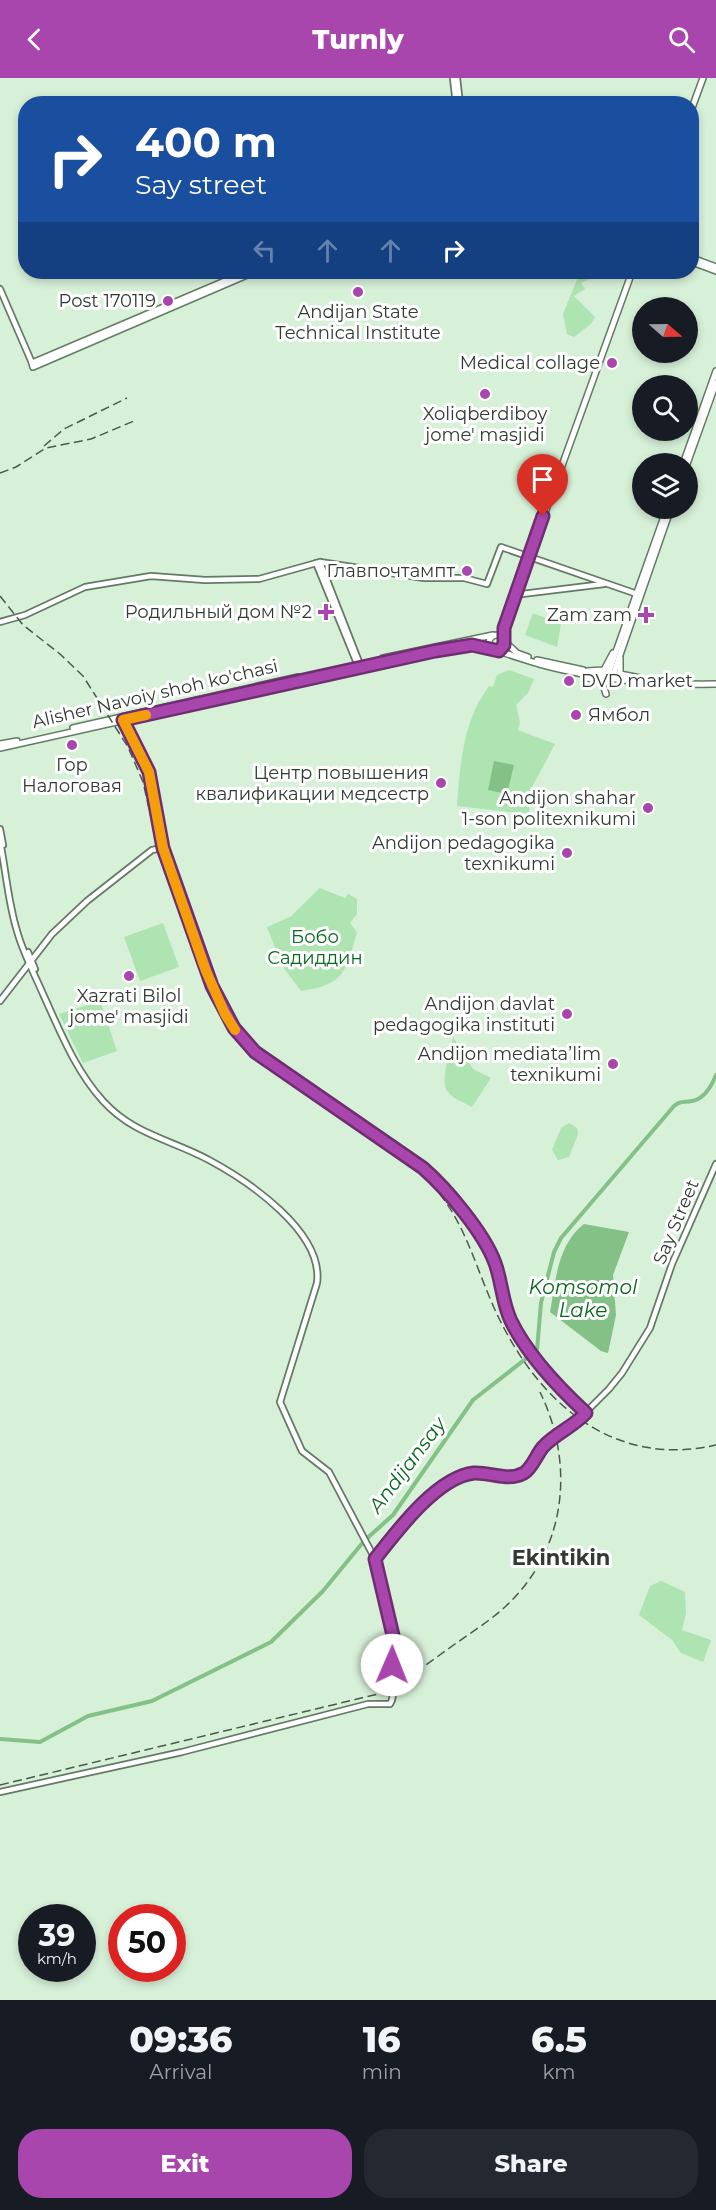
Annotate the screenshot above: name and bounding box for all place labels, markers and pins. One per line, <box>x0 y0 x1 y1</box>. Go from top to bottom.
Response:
marker: Andijan State Technical Institute <box>351 285 365 299</box>
place label: Post 170119 <box>59 290 156 312</box>
marker: Post 170119 <box>161 294 175 308</box>
place label: Andijan State Technical Institute <box>275 301 441 344</box>
place label: Medical collage <box>460 352 600 374</box>
marker: Medical collage <box>605 356 619 370</box>
marker: Xoliqberdiboy jome' masjidi <box>478 387 492 401</box>
place label: Xoliqberdiboy jome' masjidi <box>423 403 548 446</box>
pin <box>517 454 568 516</box>
place label: Главпочтампт <box>326 560 455 582</box>
marker: Главпочтампт <box>460 564 474 578</box>
place label: Родильный дом №2 <box>125 601 312 623</box>
marker: Родильный дом №2 <box>317 603 335 621</box>
place label: Zam zam <box>547 604 632 626</box>
marker: Zam zam <box>637 606 655 624</box>
place label: DVD market <box>581 670 693 692</box>
marker: DVD market <box>562 674 576 688</box>
place label: Ямбол <box>588 704 650 726</box>
marker: Ямбол <box>569 708 583 722</box>
marker: Гор Налоговая <box>65 738 79 752</box>
place label: Гор Налоговая <box>22 754 122 797</box>
place label: Центр повышения квалификации медсестр <box>195 762 429 805</box>
marker: Центр повышения квалификации медсестр <box>434 776 448 790</box>
place label: Andijon shahar 1-son politexnikumi <box>462 787 636 830</box>
marker: Andijon shahar 1-son politexnikumi <box>641 801 655 815</box>
place label: Andijon pedagogika texnikumi <box>372 832 555 875</box>
marker: Andijon pedagogika texnikumi <box>560 846 574 860</box>
marker: Xazrati Bilol jome' masjidi <box>122 969 136 983</box>
place label: Xazrati Bilol jome' masjidi <box>67 985 189 1028</box>
place label: Andijon davlat pedagogika instituti <box>373 993 555 1036</box>
marker: Andijon davlat pedagogika instituti <box>560 1007 574 1021</box>
place label: Andijon mediataʼlim texnikumi <box>418 1043 601 1086</box>
marker: Andijon mediataʼlim texnikumi <box>606 1057 620 1071</box>

